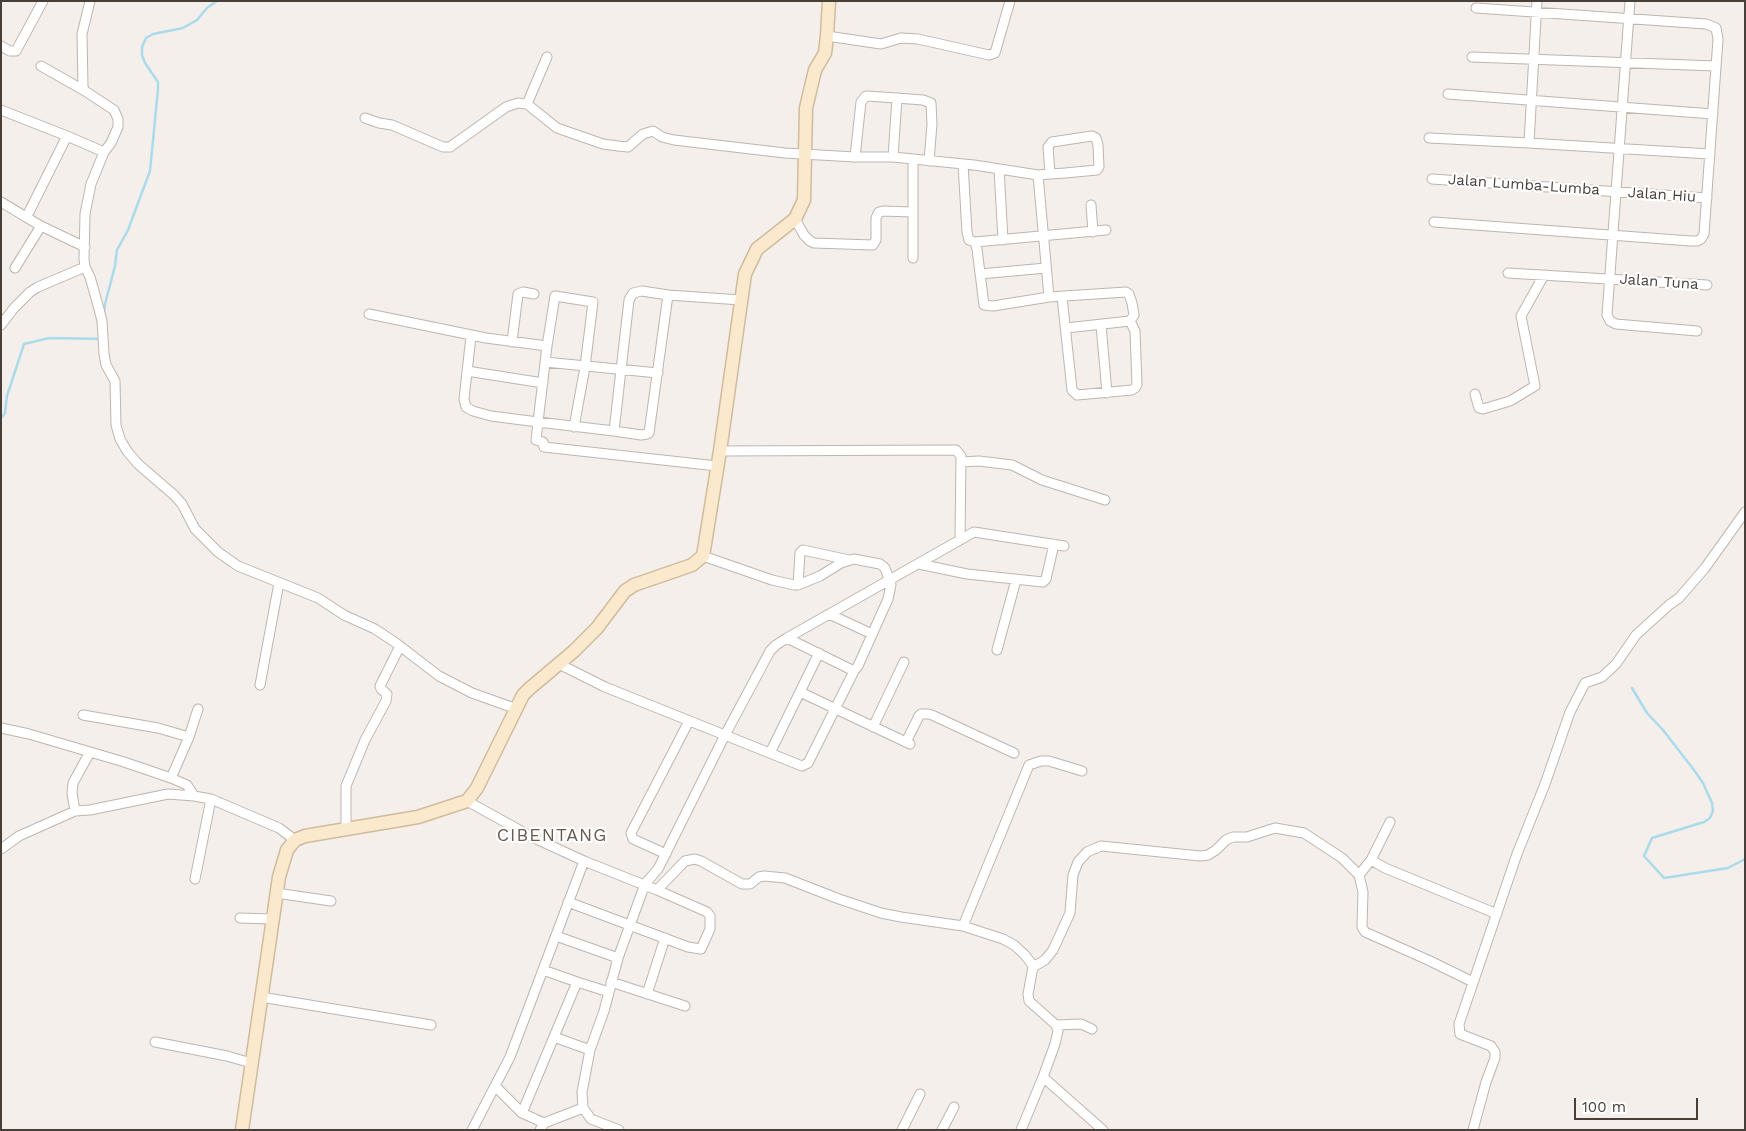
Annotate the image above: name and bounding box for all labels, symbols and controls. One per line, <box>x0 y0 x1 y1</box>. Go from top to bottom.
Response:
street label: Jalan Lumba-Lumba <box>1448 171 1600 199</box>
street label: Jalan Hiu <box>1627 184 1697 206</box>
street label: Jalan Tuna <box>1619 270 1699 294</box>
district label: CIBENTANG <box>496 825 608 847</box>
scale bar <box>1576 1088 1700 1120</box>
text: 100 m <box>1582 1098 1626 1116</box>

